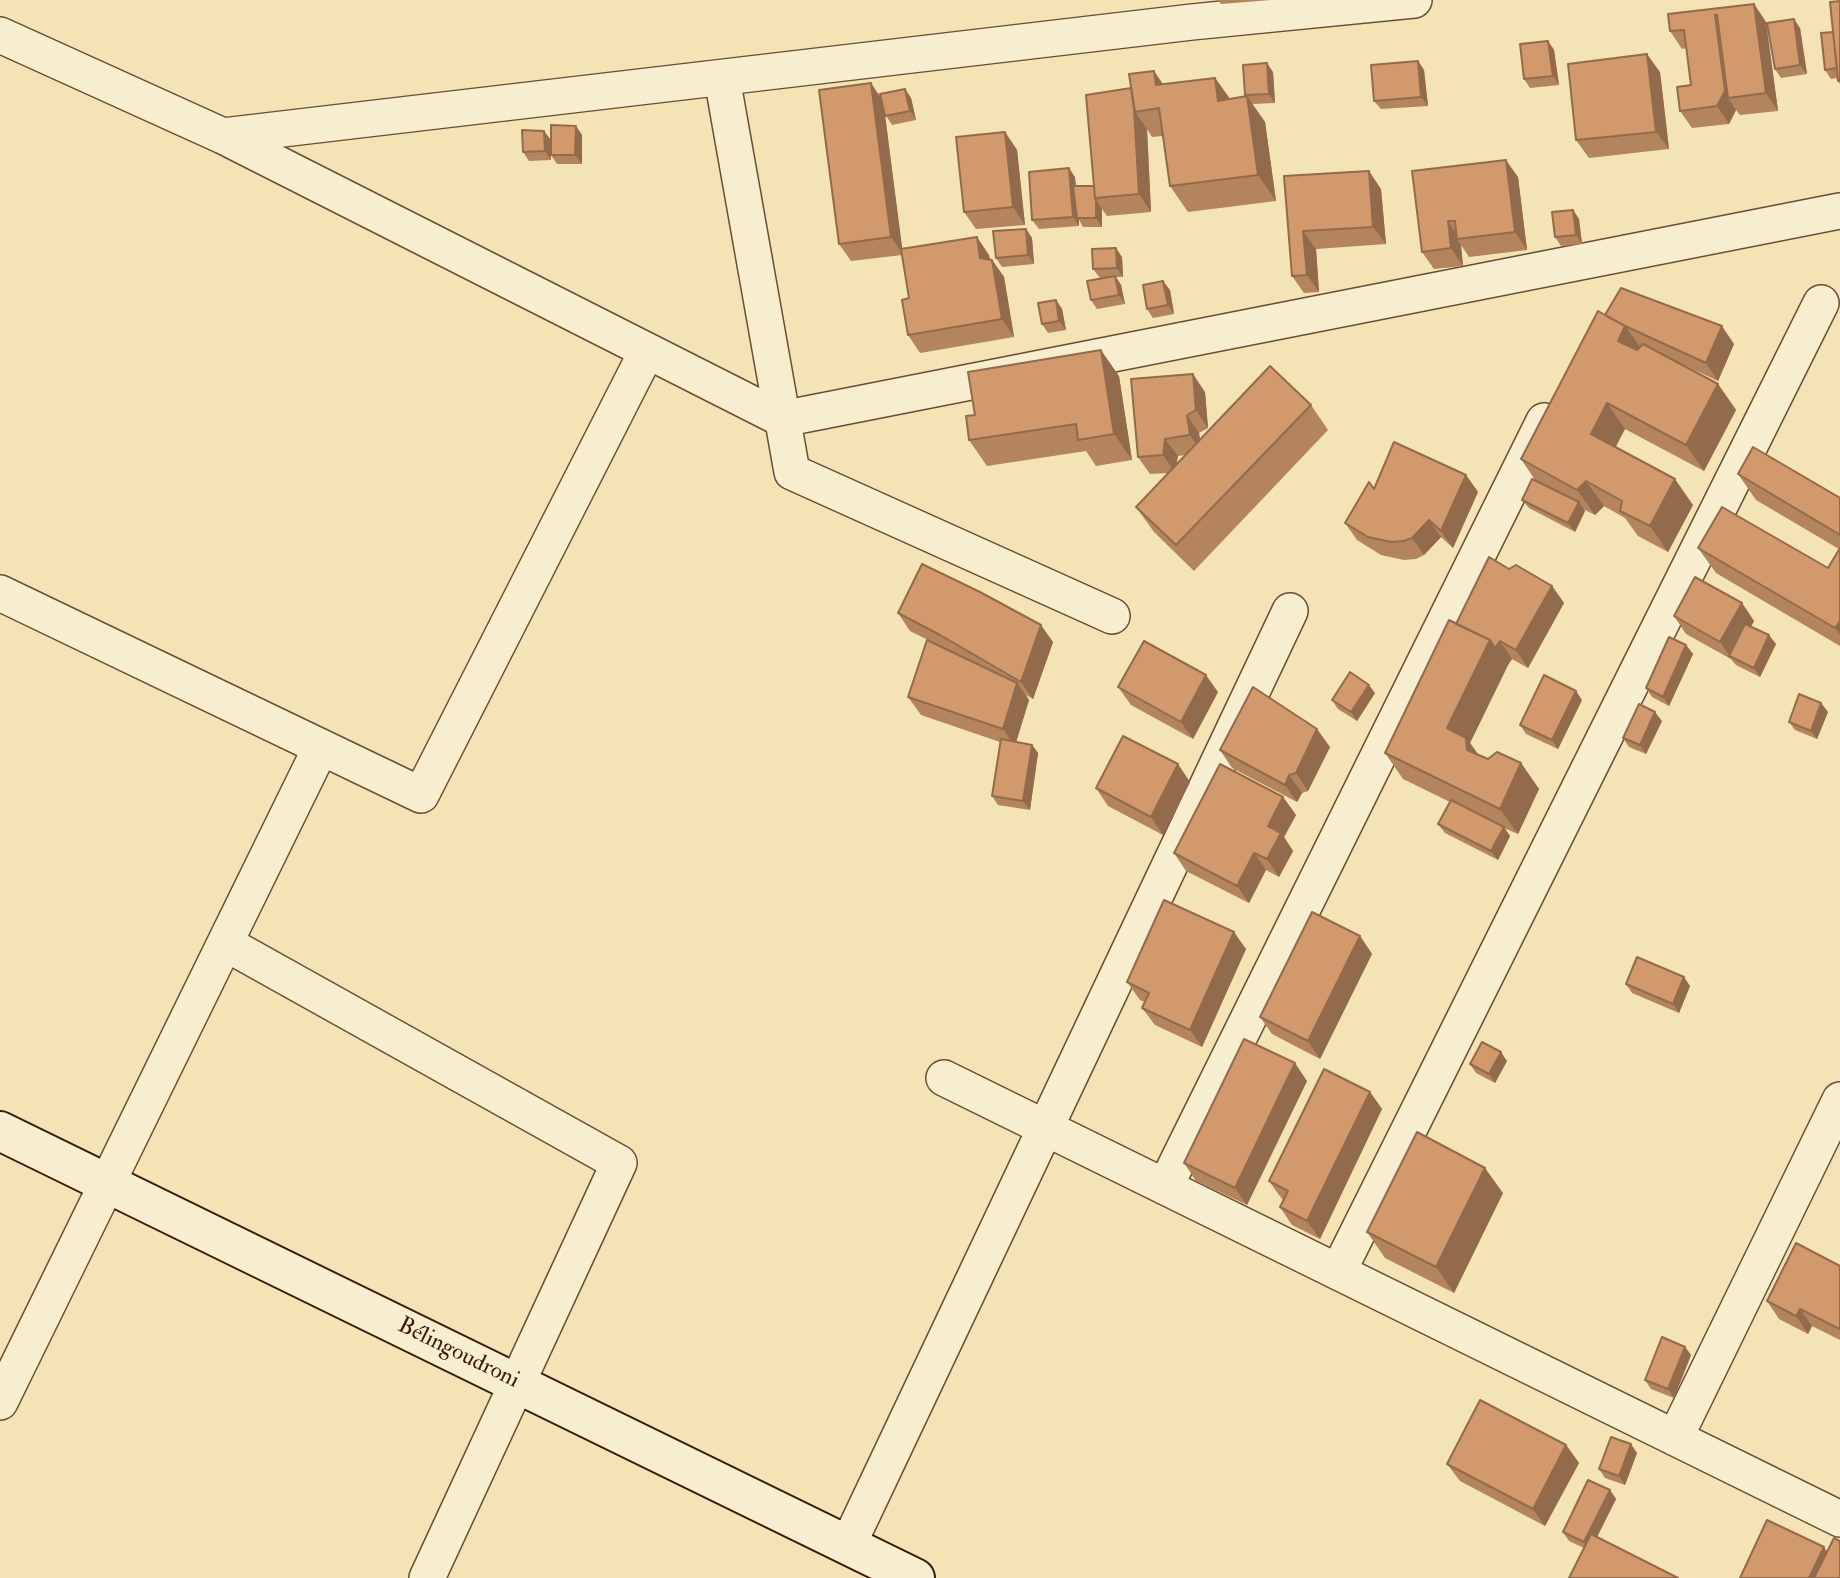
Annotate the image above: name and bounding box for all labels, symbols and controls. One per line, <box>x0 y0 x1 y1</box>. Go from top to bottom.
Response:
street label: Bélingoudroni <box>393 1313 523 1395</box>

